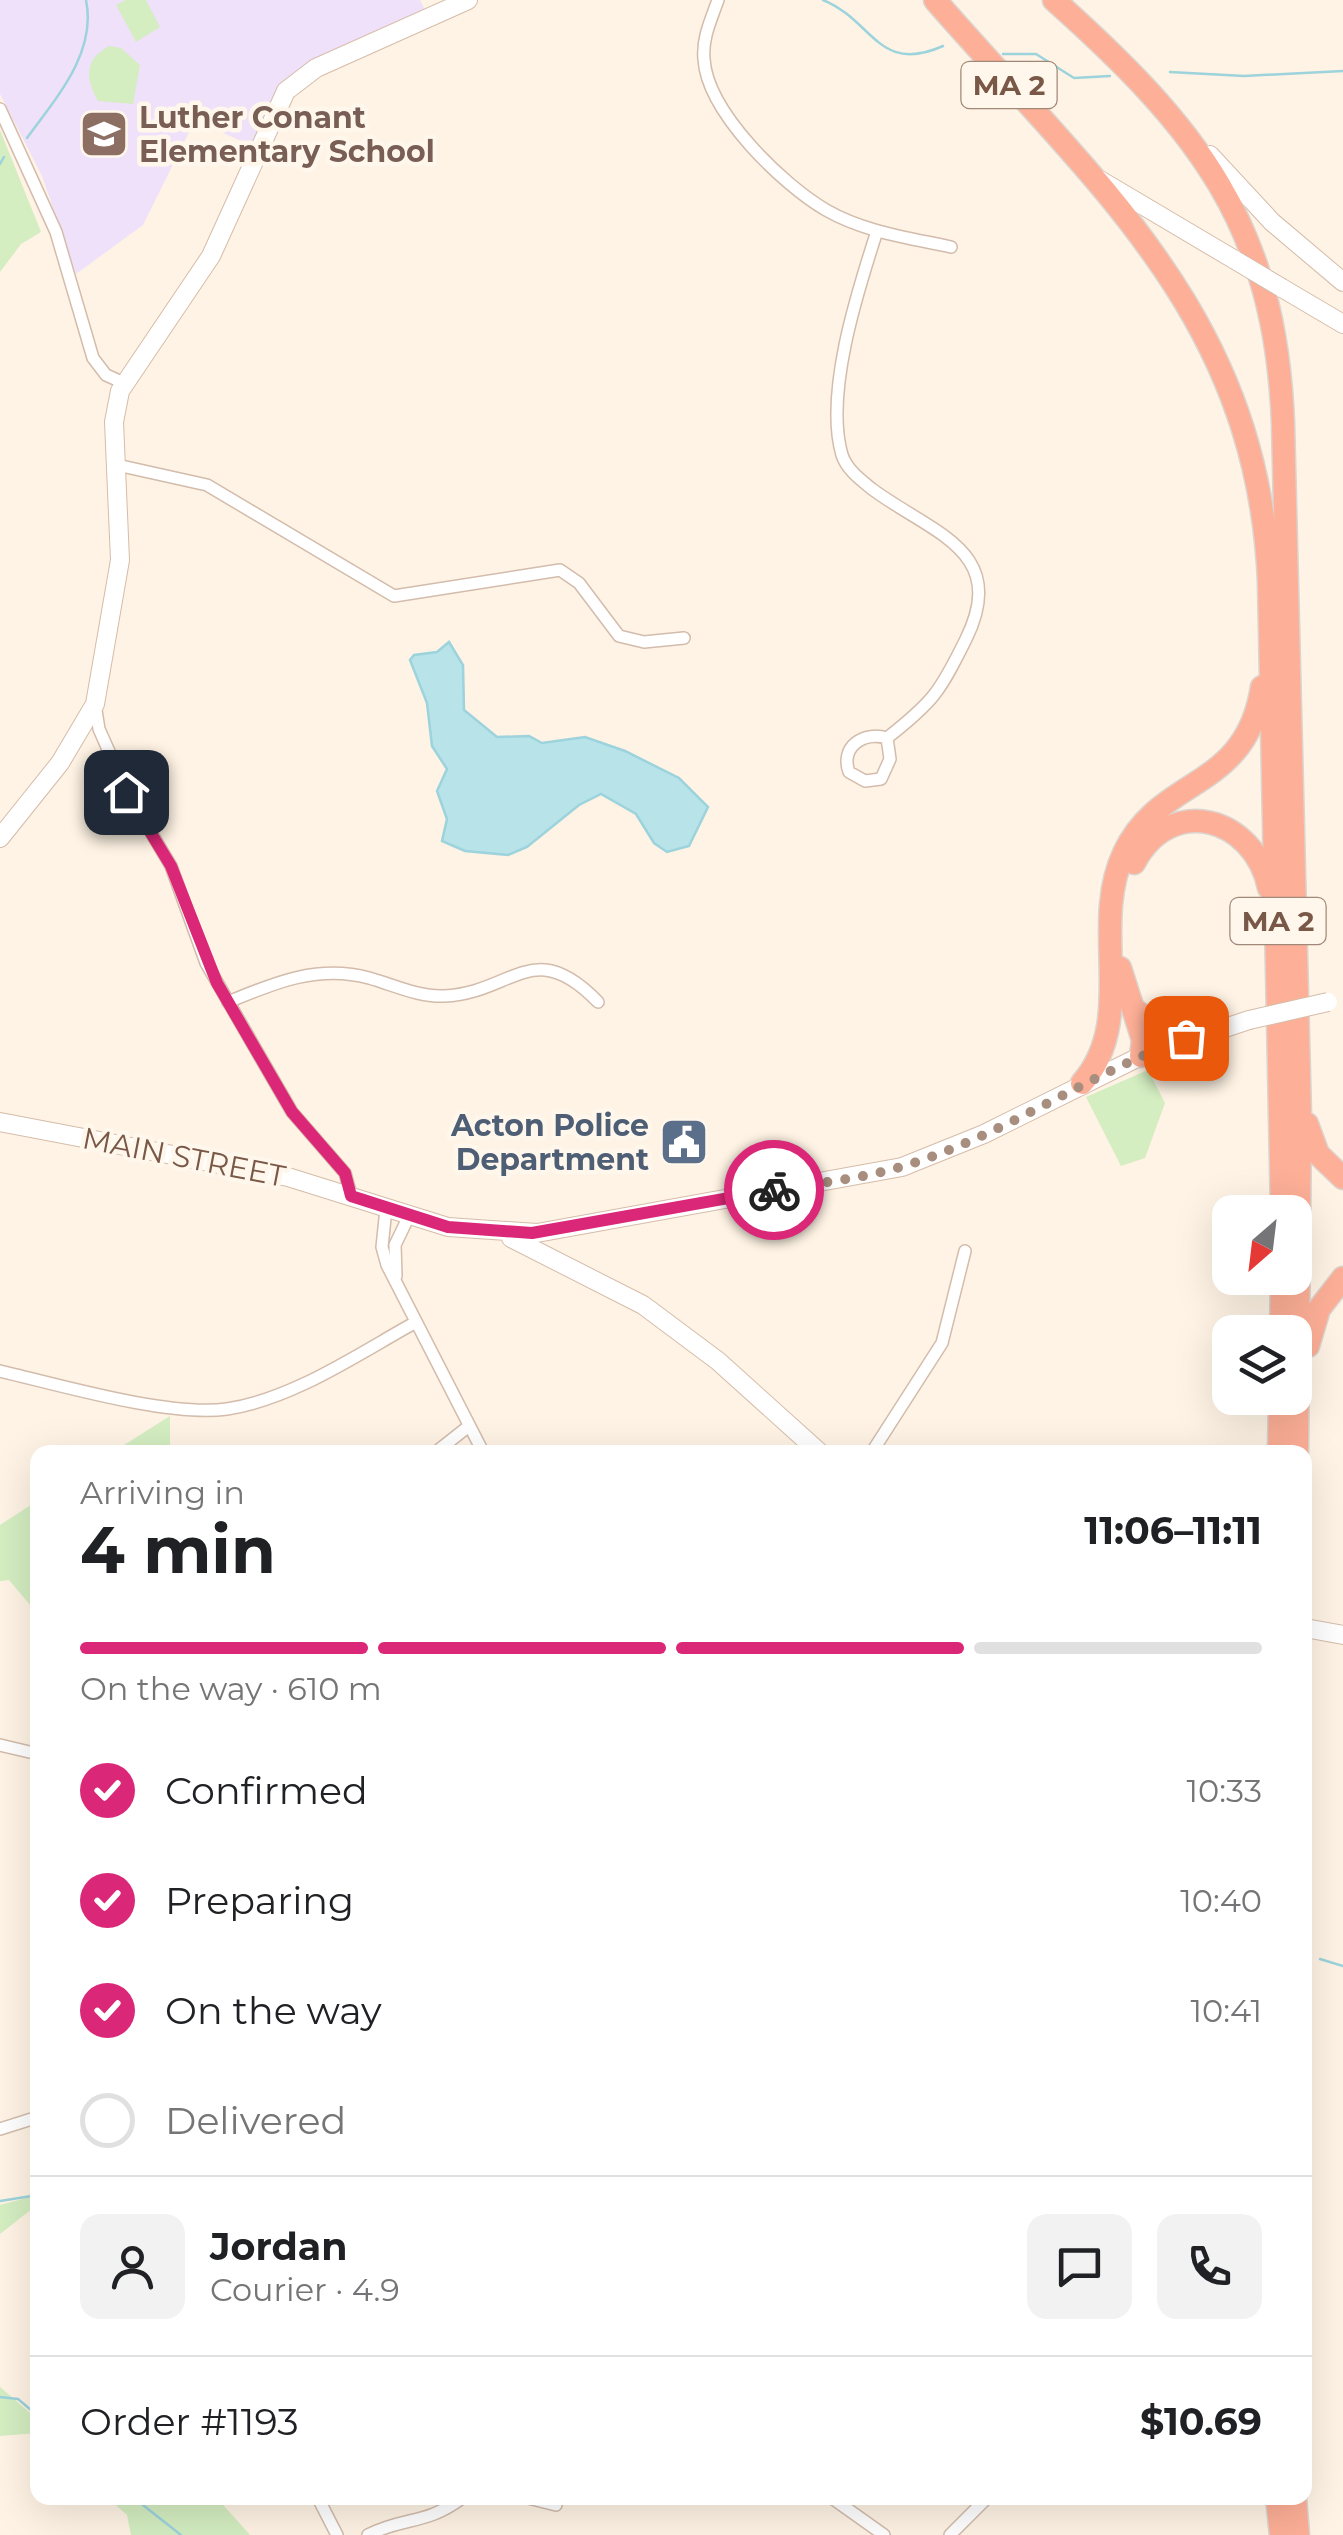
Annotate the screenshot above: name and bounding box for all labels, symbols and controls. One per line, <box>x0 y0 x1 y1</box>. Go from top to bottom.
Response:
road number: MA 2 <box>962 62 1056 108</box>
place label: Luther Conant Elementary School <box>139 99 435 170</box>
school or university icon: Luther Conant Elementary School <box>78 108 130 160</box>
pin <box>84 750 169 835</box>
icon: home <box>99 765 154 820</box>
road number: MA 2 <box>1230 898 1326 944</box>
pin <box>1144 996 1229 1081</box>
icon: bag <box>1159 1011 1214 1066</box>
place label: Acton Police Department <box>450 1107 649 1178</box>
public building icon: Acton Police Department <box>658 1116 710 1168</box>
street label: MAIN STREET <box>79 1119 289 1195</box>
courier <box>724 1140 824 1240</box>
icon: bike <box>747 1163 802 1218</box>
north arrow <box>1212 1195 1312 1295</box>
map controls <box>1212 1195 1312 1415</box>
button: layers <box>1212 1315 1312 1415</box>
text: Arriving in <box>80 1473 245 1512</box>
text: 11:06–11:11 <box>1084 1507 1262 1554</box>
text: 4 min <box>80 1510 276 1589</box>
text: On the way · 610 m <box>80 1669 382 1708</box>
icon: check <box>80 1763 135 1818</box>
text: Confirmed <box>165 1767 368 1814</box>
text: 10:33 <box>1187 1771 1262 1810</box>
icon: check <box>80 1873 135 1928</box>
text: Preparing <box>165 1877 354 1924</box>
text: 10:40 <box>1180 1881 1262 1920</box>
icon: check <box>80 1983 135 2038</box>
text: On the way <box>165 1987 382 2034</box>
text: 10:41 <box>1191 1991 1262 2030</box>
text: Delivered <box>165 2097 346 2144</box>
button: person <box>80 2214 185 2319</box>
button: chat <box>1027 2214 1132 2319</box>
button: phone <box>1157 2214 1262 2319</box>
text: Jordan <box>210 2223 348 2270</box>
text: Courier · 4.9 <box>210 2270 400 2309</box>
text: Order #1193 <box>80 2398 299 2445</box>
text: $10.69 <box>1140 2398 1262 2445</box>

